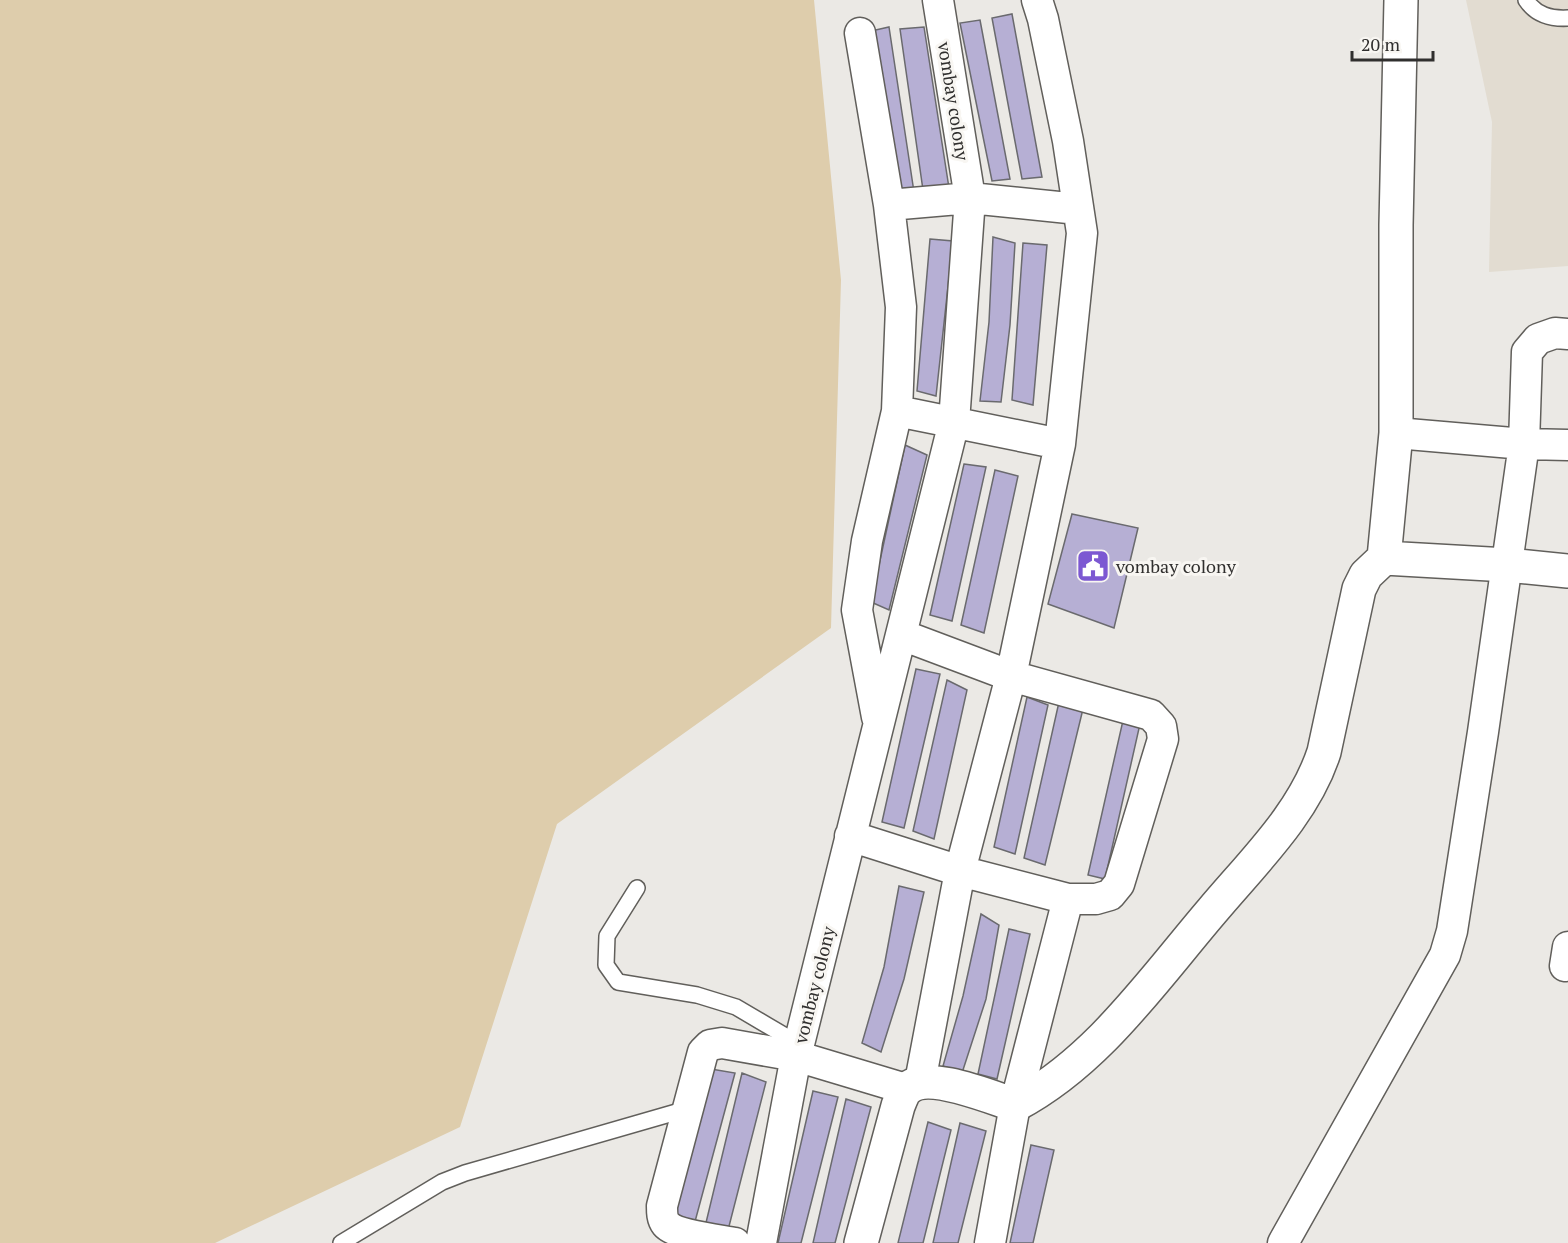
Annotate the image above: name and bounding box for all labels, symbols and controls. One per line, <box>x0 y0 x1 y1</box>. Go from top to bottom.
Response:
scale bar <box>1352 24 1433 62</box>
text: 20 m <box>1361 32 1401 56</box>
street label: vombay colony <box>933 39 975 163</box>
public building icon: vombay colony <box>1075 548 1111 584</box>
place label: vombay colony <box>1115 554 1237 578</box>
street label: vombay colony <box>788 923 840 1047</box>

